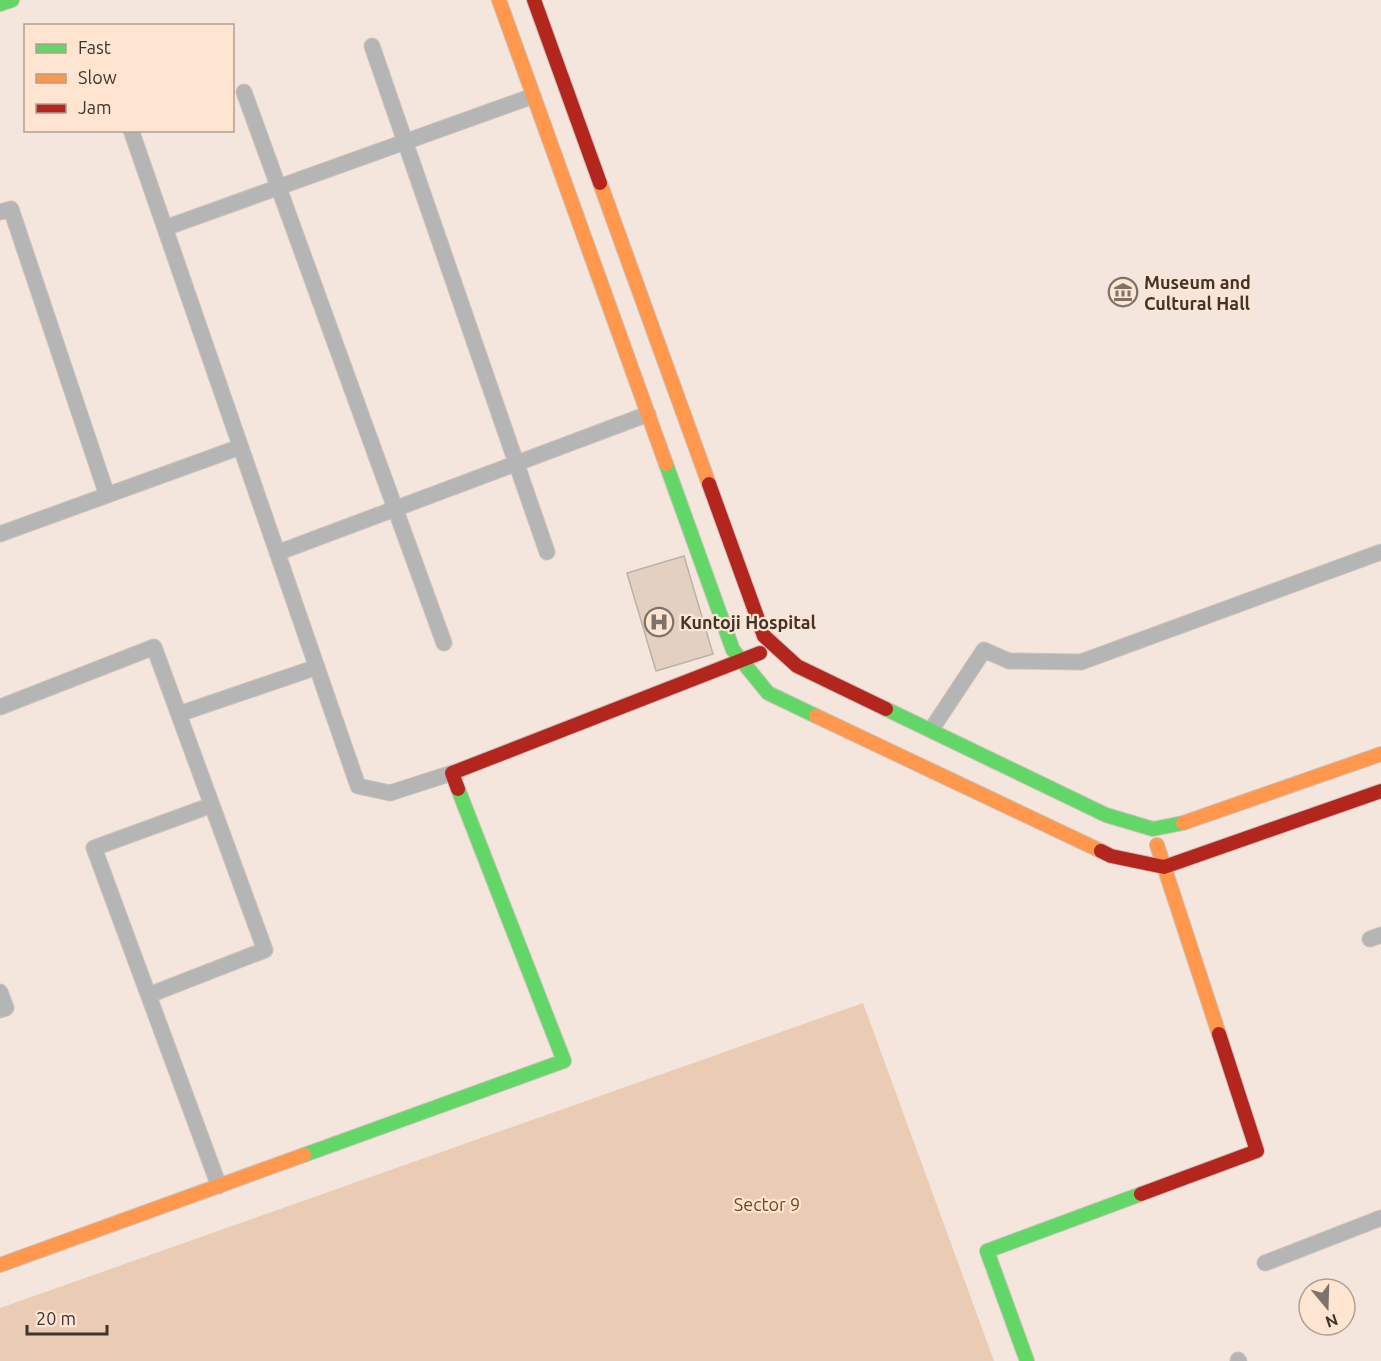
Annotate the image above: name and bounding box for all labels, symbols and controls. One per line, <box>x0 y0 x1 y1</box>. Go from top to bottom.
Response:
legend <box>24 24 234 132</box>
text: Fast <box>78 37 111 57</box>
text: Slow <box>78 67 117 87</box>
text: Jam <box>78 97 112 117</box>
place label: Museum and Cultural Hall <box>1144 272 1251 313</box>
museum icon: Museum and Cultural Hall <box>1107 276 1139 308</box>
hospital icon: Kuntoji Hospital <box>643 606 675 638</box>
place label: Kuntoji Hospital <box>680 612 817 632</box>
park label: Sector 9 <box>734 1194 800 1214</box>
north arrow <box>1297 1277 1357 1337</box>
scale bar <box>27 1298 106 1336</box>
text: 20 m <box>36 1308 76 1328</box>
text: N <box>1323 1311 1340 1332</box>

